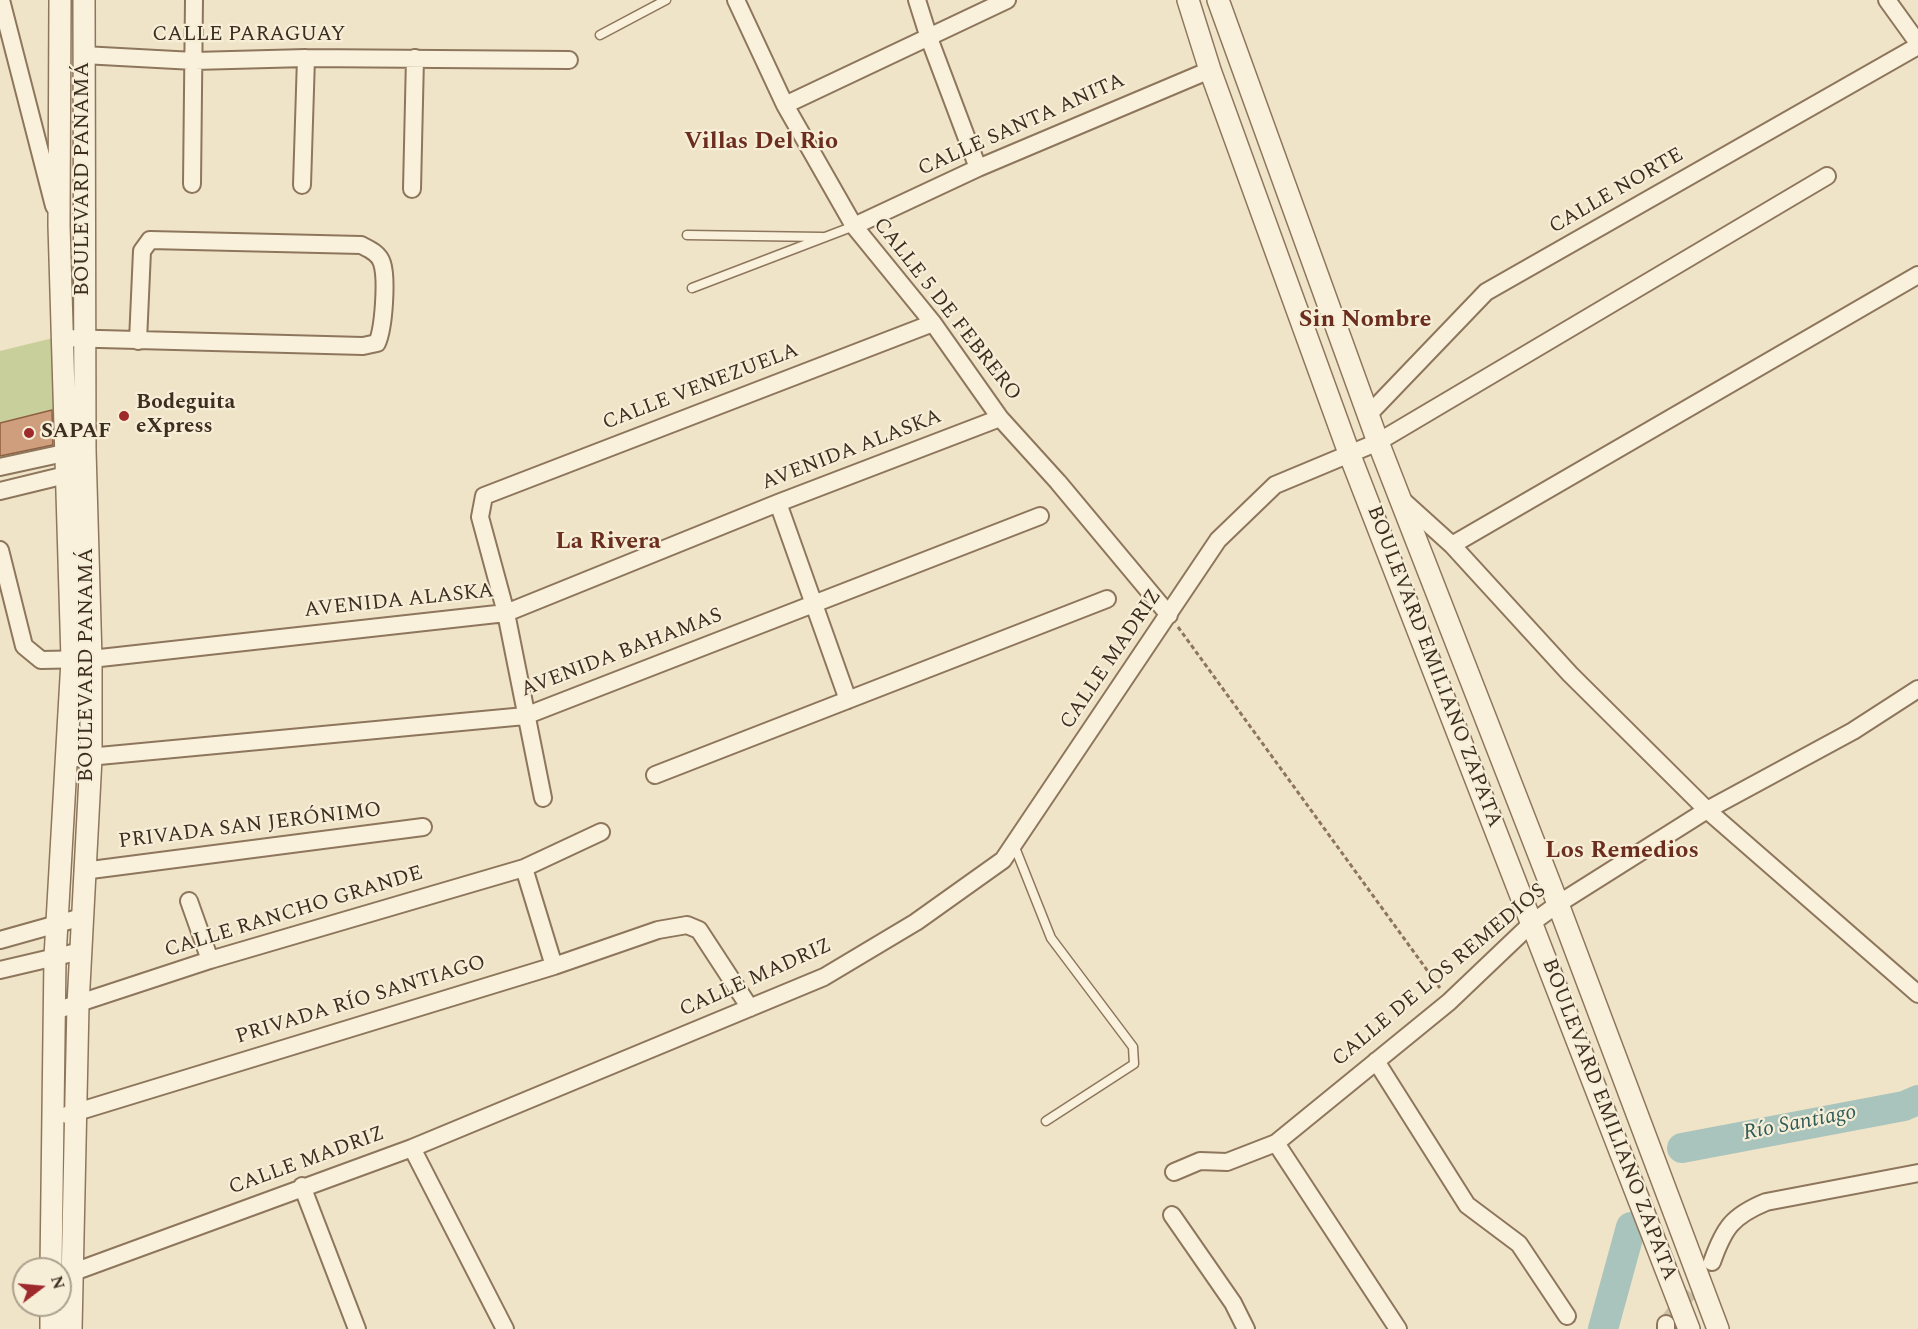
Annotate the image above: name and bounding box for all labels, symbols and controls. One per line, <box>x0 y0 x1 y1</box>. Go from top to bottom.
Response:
street label: CALLE PARAGUAY <box>152 23 346 49</box>
street label: BOULEVARD PANAMÁ <box>71 62 97 296</box>
street label: CALLE SANTA ANITA <box>915 69 1129 183</box>
district label: Villas Del Rio <box>684 129 838 157</box>
street label: CALLE NORTE <box>1545 143 1689 241</box>
street label: CALLE 5 DE FEBRERO <box>867 213 1025 407</box>
district label: Sin Nombre <box>1299 307 1431 335</box>
street label: CALLE VENEZUELA <box>599 339 803 437</box>
place label: Bodeguita eXpress <box>136 391 235 441</box>
street label: AVENIDA ALASKA <box>759 405 945 497</box>
marker: Bodeguita eXpress <box>117 409 131 423</box>
place label: SAPAF <box>41 420 111 446</box>
marker: SAPAF <box>22 426 36 440</box>
street label: BOULEVARD EMILIANO ZAPATA <box>1360 503 1506 831</box>
district label: La Rivera <box>555 529 661 557</box>
street label: BOULEVARD PANAMÁ <box>75 548 101 782</box>
street label: AVENIDA ALASKA <box>303 580 495 624</box>
street label: CALLE MADRIZ <box>1056 585 1168 735</box>
street label: AVENIDA BAHAMAS <box>518 604 726 704</box>
street label: PRIVADA SAN JERÓNIMO <box>117 798 383 856</box>
district label: Los Remedios <box>1545 838 1699 866</box>
street label: CALLE RANCHO GRANDE <box>162 862 426 964</box>
street label: CALLE DE LOS REMEDIOS <box>1328 879 1552 1073</box>
street label: CALLE MADRIZ <box>676 934 836 1024</box>
street label: PRIVADA RÍO SANTIAGO <box>233 951 489 1051</box>
street label: BOULEVARD EMILIANO ZAPATA <box>1535 956 1681 1284</box>
water label: Río Santiago <box>1741 1100 1859 1148</box>
street label: CALLE MADRIZ <box>226 1122 388 1202</box>
north arrow <box>12 1257 72 1317</box>
text: N <box>44 1273 71 1292</box>

